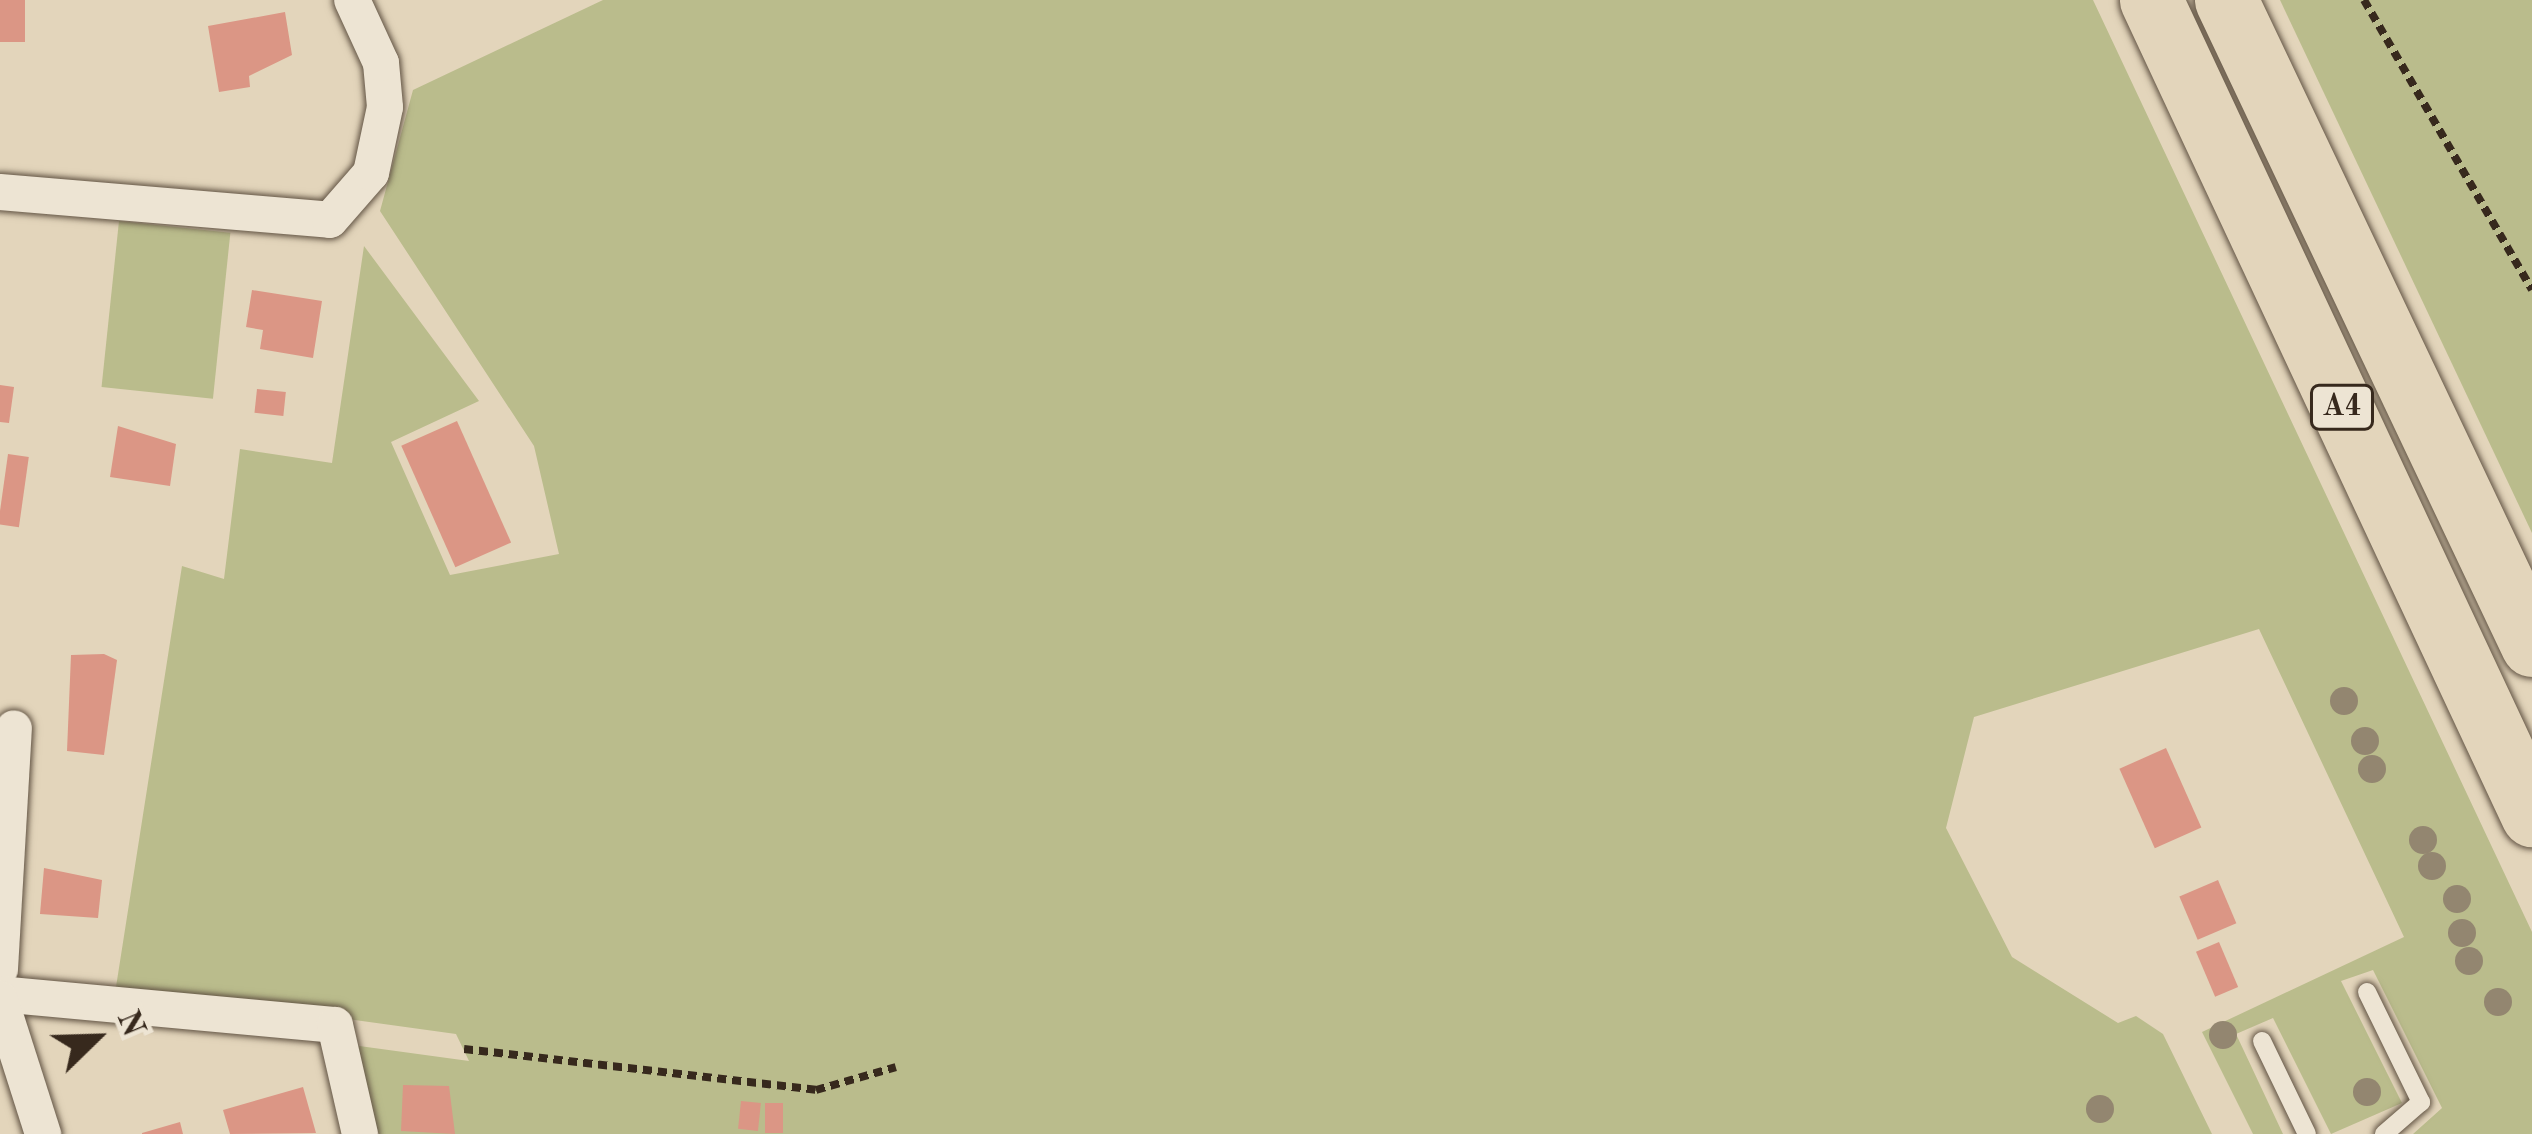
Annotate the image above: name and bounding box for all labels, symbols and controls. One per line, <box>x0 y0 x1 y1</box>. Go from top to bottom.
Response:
road number: A4 <box>2309 383 2375 431</box>
north arrow <box>36 978 156 1098</box>
text: N <box>109 1006 150 1042</box>

